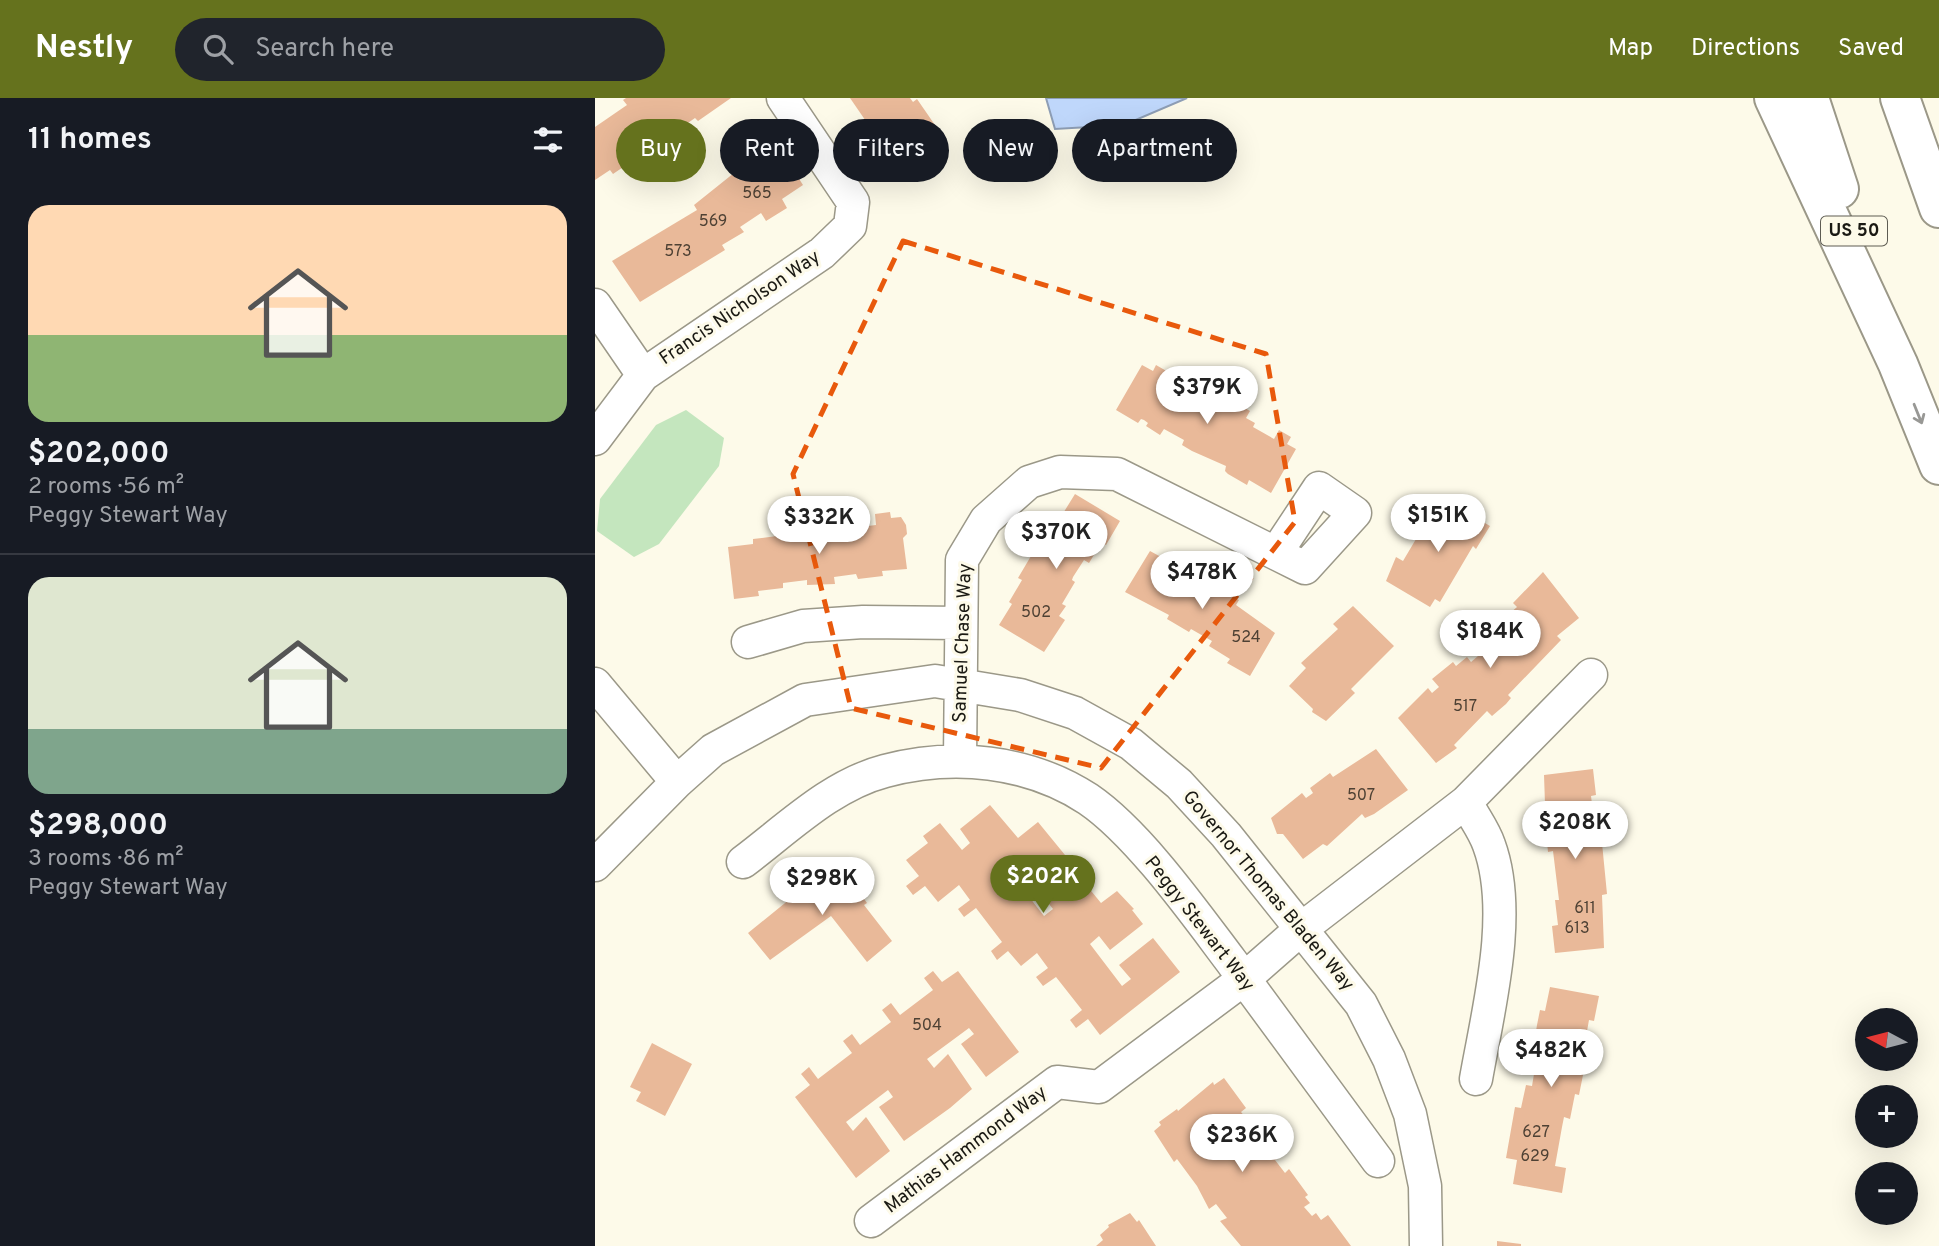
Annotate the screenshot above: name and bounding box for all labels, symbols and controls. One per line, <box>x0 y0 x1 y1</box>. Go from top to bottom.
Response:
search box <box>175 18 665 81</box>
text: Nestly <box>35 28 133 70</box>
icon: search <box>199 30 237 68</box>
text: Search here <box>255 33 394 66</box>
text: Map <box>1608 34 1653 64</box>
text: Directions <box>1691 34 1800 64</box>
text: Saved <box>1838 34 1904 64</box>
chip: Buy <box>616 119 706 182</box>
chip: Rent <box>720 119 819 182</box>
chip: Filters <box>833 119 949 182</box>
chip: New <box>963 119 1058 182</box>
chip: Apartment <box>1072 119 1237 182</box>
icon: filters <box>529 121 567 159</box>
text: 11 homes <box>28 122 152 159</box>
house number: 565 <box>742 184 772 204</box>
house number: 569 <box>699 212 727 232</box>
road number: US 50 <box>1821 216 1887 246</box>
house number: 573 <box>664 242 692 262</box>
street label: Francis Nicholson Way <box>655 245 825 371</box>
icon: home <box>235 250 361 376</box>
pin: $379K <box>1158 366 1256 426</box>
text: $379K <box>1172 374 1242 403</box>
one-way arrow <box>1913 403 1926 425</box>
text: $202,000 <box>28 436 169 473</box>
text: 2 rooms · 56 m² <box>28 473 184 502</box>
pin: $151K <box>1389 494 1487 554</box>
pin: $332K <box>770 496 868 556</box>
text: Peggy Stewart Way <box>28 502 228 531</box>
text: $151K <box>1407 502 1469 531</box>
text: $332K <box>783 504 855 533</box>
pin: $370K <box>1007 512 1105 571</box>
text: $370K <box>1020 519 1092 548</box>
pin: $478K <box>1153 552 1251 611</box>
text: $478K <box>1167 559 1237 588</box>
street label: Samuel Chase Way <box>948 563 978 723</box>
house number: 502 <box>1021 603 1051 623</box>
pin: $184K <box>1441 610 1539 670</box>
text: $184K <box>1456 618 1524 647</box>
icon: home <box>235 622 361 748</box>
house number: 524 <box>1231 628 1261 648</box>
house number: 517 <box>1453 697 1477 717</box>
street label: Governor Thomas Bladen Way <box>1177 786 1359 996</box>
house number: 507 <box>1347 786 1375 806</box>
pin: $208K <box>1526 802 1624 861</box>
text: $298,000 <box>28 808 168 845</box>
text: $208K <box>1538 809 1612 838</box>
text: 3 rooms · 86 m² <box>28 845 184 874</box>
street label: Peggy Stewart Way <box>1139 852 1259 996</box>
pin: $202K <box>994 856 1092 915</box>
pin: $298K <box>773 858 871 917</box>
text: $202K <box>1006 863 1080 892</box>
text: $298K <box>786 865 858 894</box>
text: Peggy Stewart Way <box>28 874 228 903</box>
house number: 611 <box>1574 899 1596 919</box>
house number: 613 <box>1564 919 1590 939</box>
north arrow <box>1855 1008 1918 1071</box>
map controls <box>1855 1008 1918 1225</box>
house number: 504 <box>912 1016 942 1036</box>
pin: $482K <box>1502 1030 1600 1089</box>
text: $482K <box>1514 1037 1588 1066</box>
street label: Mathias Hammond Way <box>880 1081 1052 1219</box>
button: + <box>1855 1085 1918 1148</box>
pin: $236K <box>1193 1114 1291 1174</box>
text: $236K <box>1206 1122 1278 1151</box>
house number: 627 <box>1522 1123 1550 1143</box>
house number: 629 <box>1521 1147 1549 1167</box>
button: − <box>1855 1162 1918 1225</box>

